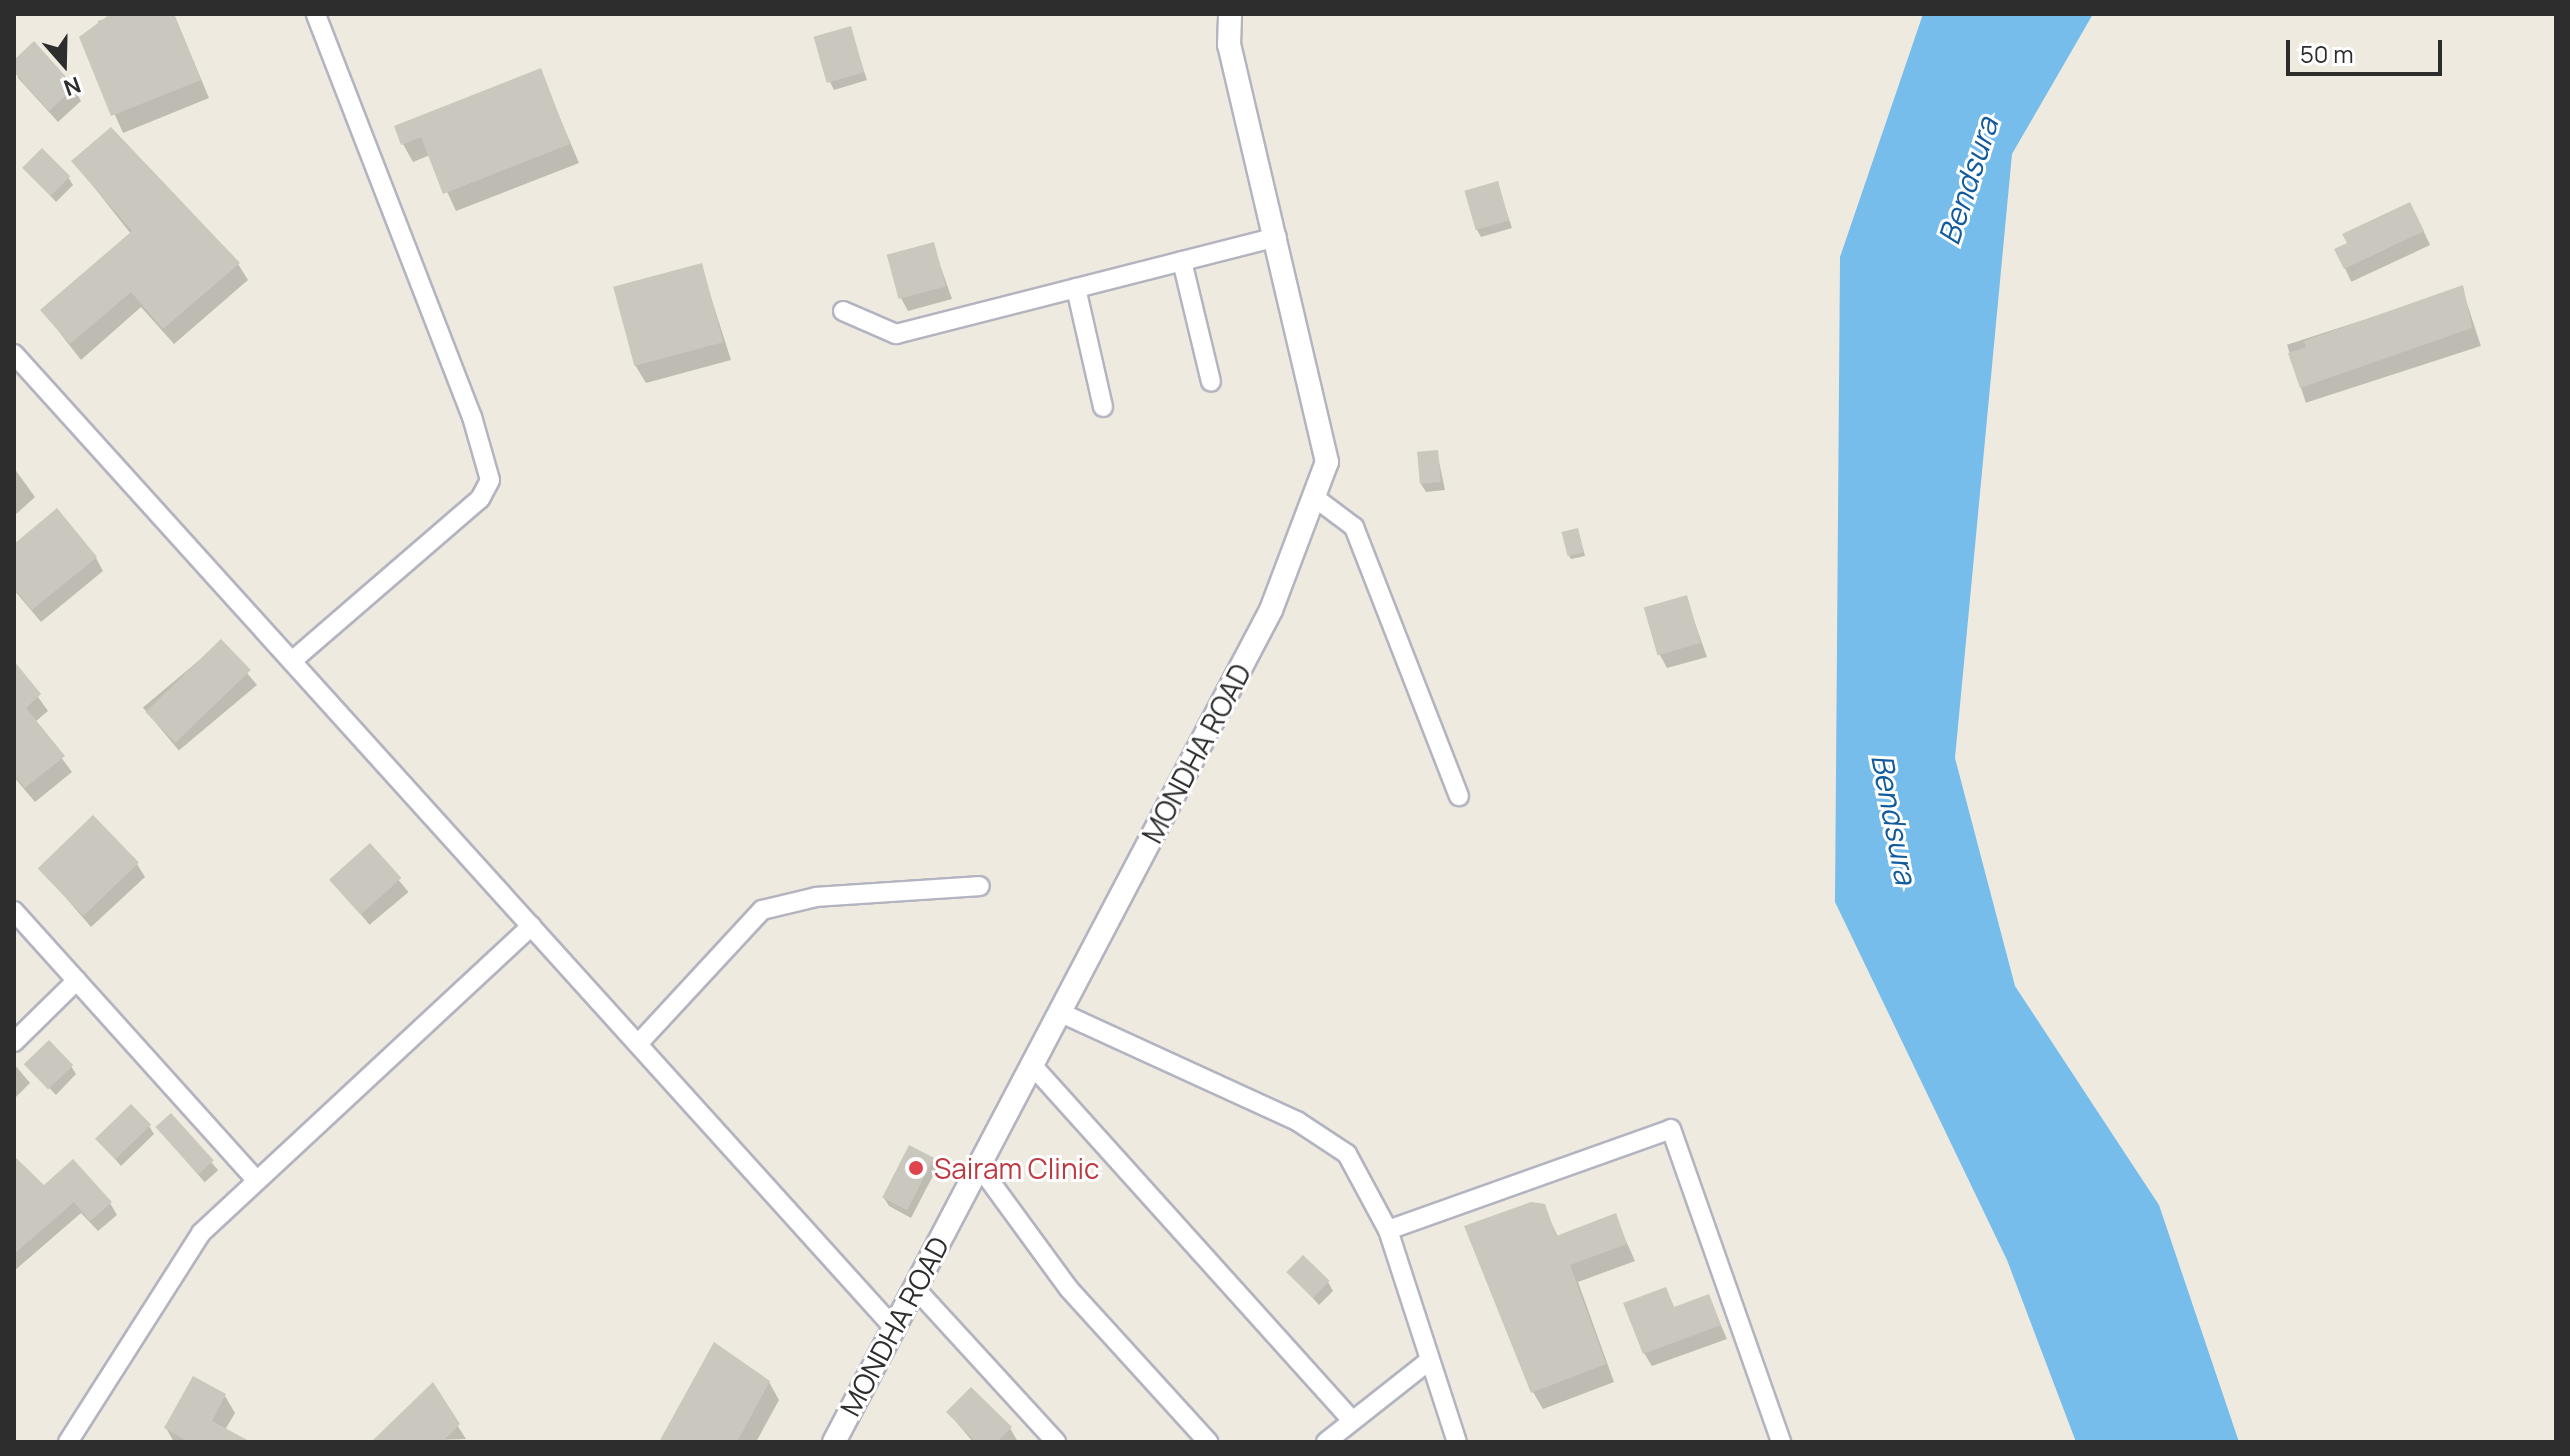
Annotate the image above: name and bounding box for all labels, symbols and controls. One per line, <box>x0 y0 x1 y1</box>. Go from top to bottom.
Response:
north arrow <box>24 24 104 104</box>
scale bar <box>2290 24 2446 74</box>
text: 50 m <box>2300 37 2354 70</box>
text: N <box>60 70 85 103</box>
water label: Bendsura <box>1931 113 2005 249</box>
street label: MONDHA ROAD <box>1135 658 1257 848</box>
water label: Bendsura <box>1864 751 1924 887</box>
place label: Sairam Clinic <box>934 1151 1100 1185</box>
marker: Sairam Clinic <box>905 1157 927 1179</box>
street label: MONDHA ROAD <box>833 1231 955 1421</box>

